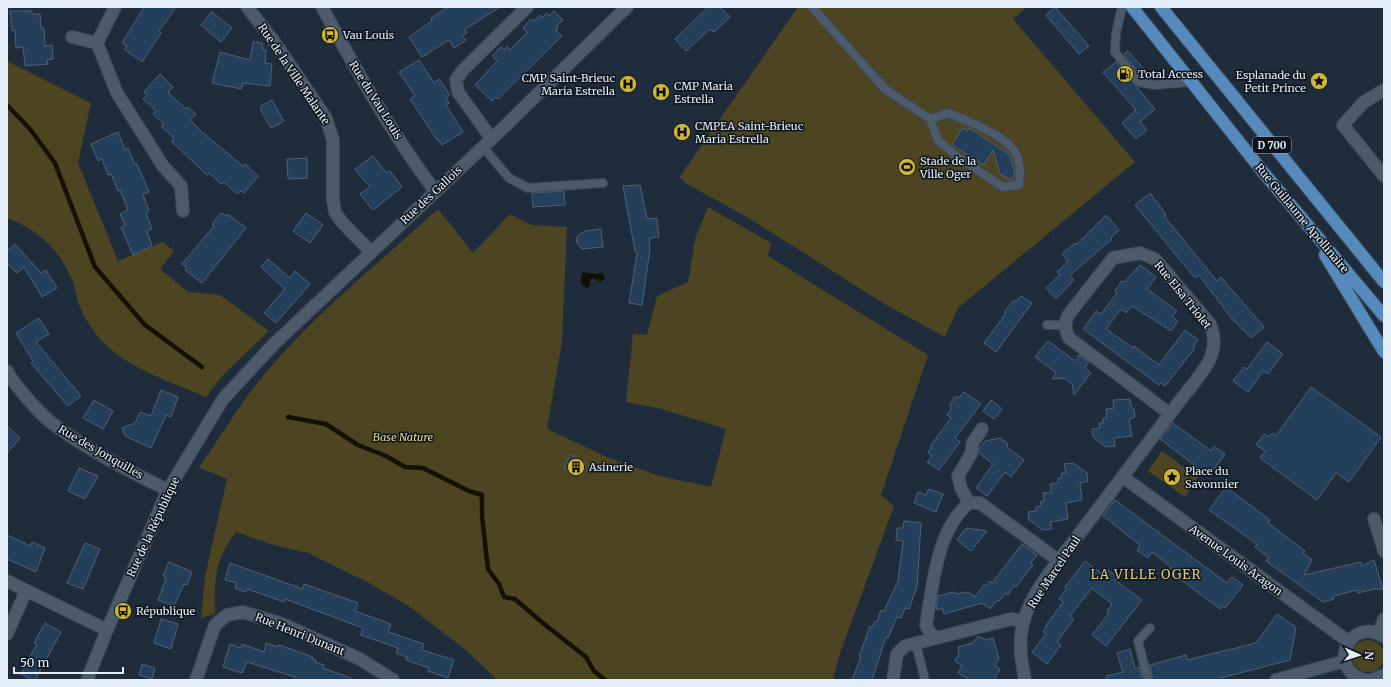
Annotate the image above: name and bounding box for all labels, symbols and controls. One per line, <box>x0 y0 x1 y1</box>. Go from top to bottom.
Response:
street label: Rue de la Ville Malante <box>255 21 333 127</box>
bus stop icon: Vau Louis <box>320 25 340 45</box>
place label: Vau Louis <box>342 28 394 42</box>
street label: Rue du Vau Louis <box>346 58 406 142</box>
fuel station icon: Total Access <box>1115 64 1135 84</box>
place label: Total Access <box>1138 67 1203 81</box>
place label: Esplanade du Petit Prince <box>1236 68 1306 95</box>
place label: CMP Saint-Brieuc Maria Estrella <box>522 71 615 98</box>
place icon: Esplanade du Petit Prince <box>1309 71 1329 91</box>
hospital icon: CMP Saint-Brieuc Maria Estrella <box>618 74 638 94</box>
place label: CMP Maria Estrella <box>674 79 733 106</box>
hospital icon: CMP Maria Estrella <box>651 82 671 102</box>
place label: CMPEA Saint-Brieuc Maria Estrella <box>695 119 804 146</box>
hospital icon: CMPEA Saint-Brieuc Maria Estrella <box>672 122 692 142</box>
road number: D 700 <box>1253 137 1291 153</box>
place label: Stade de la Ville Oger <box>919 154 976 181</box>
sports icon: Stade de la Ville Oger <box>897 157 917 177</box>
street label: Rue Guillaume Apollinaire <box>1252 161 1352 276</box>
street label: Rue des Gallois <box>397 163 465 227</box>
street label: Rue Elsa Triolet <box>1151 258 1215 332</box>
street label: Rue des Jonquilles <box>56 422 146 482</box>
park label: Base Nature <box>373 430 434 444</box>
building icon: Asinerie <box>566 457 586 477</box>
place label: Asinerie <box>588 460 633 474</box>
place label: Place du Savonnier <box>1185 464 1239 491</box>
place icon: Place du Savonnier <box>1162 467 1182 487</box>
street label: Rue de la République <box>124 474 182 579</box>
street label: Avenue Louis Aragon <box>1186 521 1286 599</box>
street label: Rue Marcel Paul <box>1025 533 1084 611</box>
district label: LA VILLE OGER <box>1090 566 1202 583</box>
bus stop icon: République <box>113 601 133 621</box>
place label: République <box>136 604 196 618</box>
street label: Rue Henri Dunant <box>253 610 347 659</box>
north arrow <box>1339 635 1379 675</box>
scale bar <box>14 649 123 675</box>
text: N <box>1362 651 1376 661</box>
text: 50 m <box>20 655 49 670</box>

